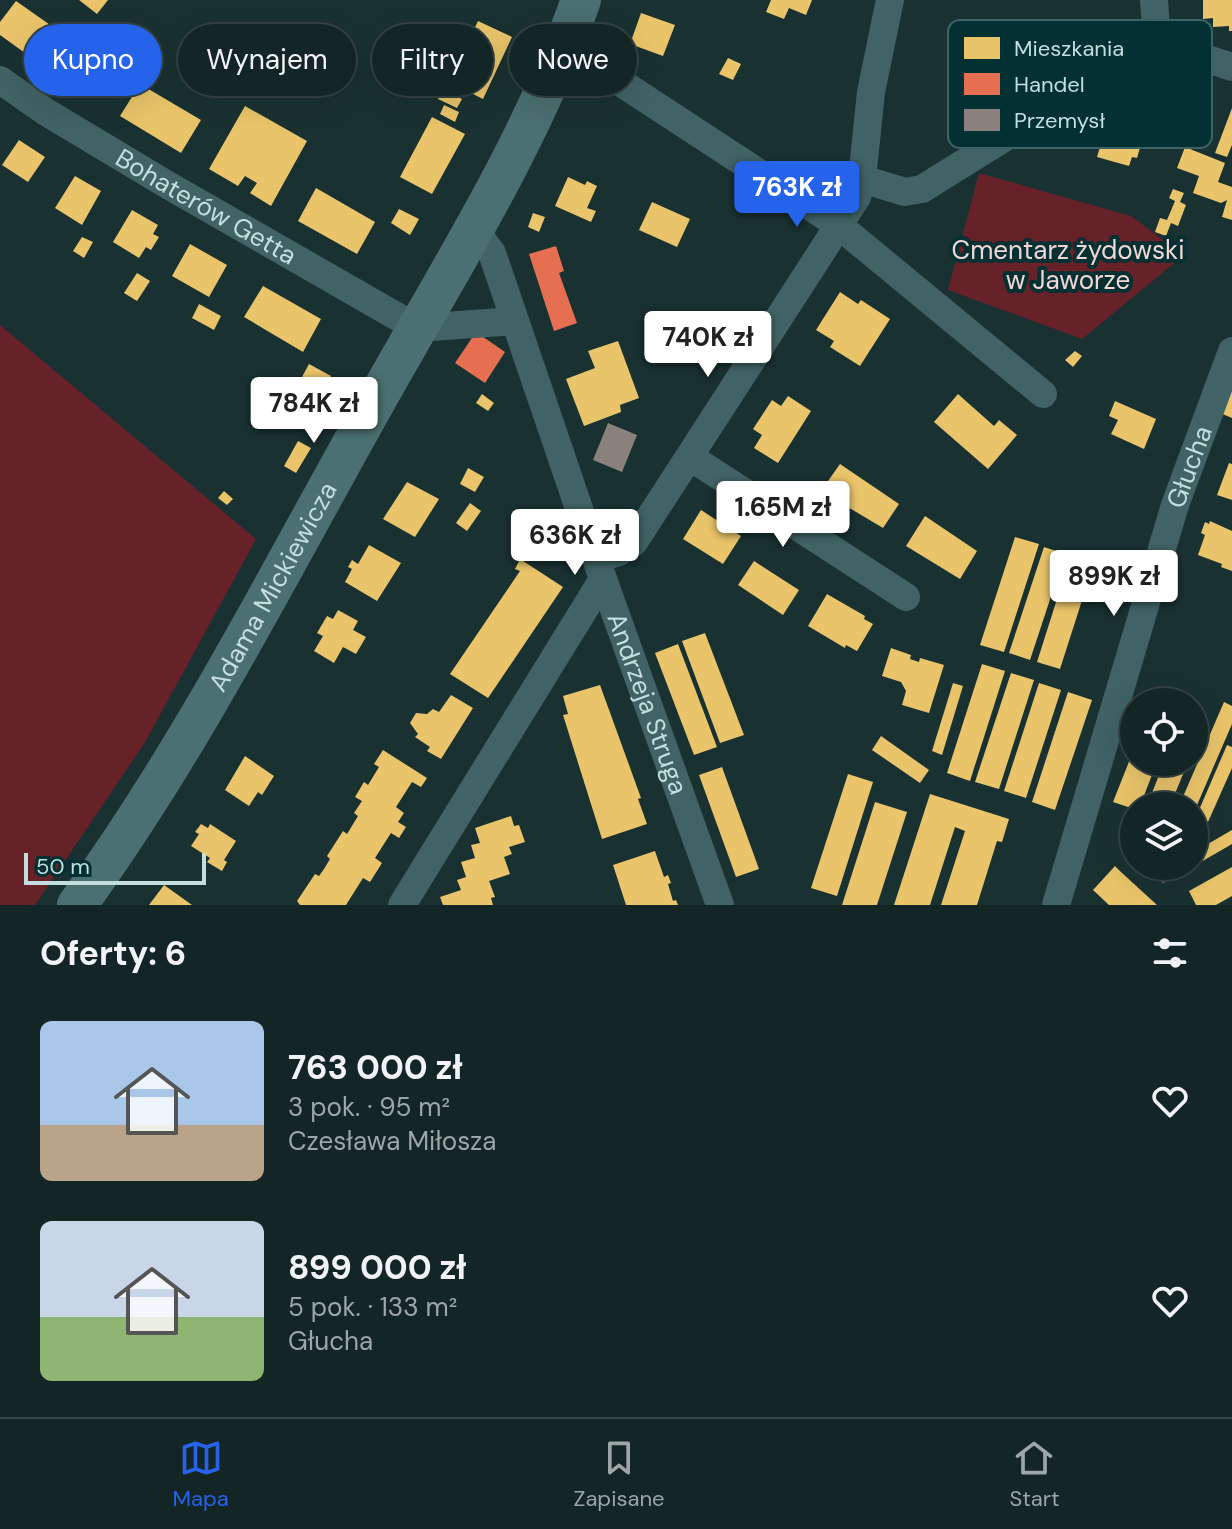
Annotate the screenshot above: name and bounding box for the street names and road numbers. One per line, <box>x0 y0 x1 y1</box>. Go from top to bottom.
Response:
street label: Bohaterów Getta <box>109 141 303 272</box>
street label: Głucha <box>1158 421 1220 513</box>
street label: Adama Mickiewicza <box>201 476 345 698</box>
street label: Andrzeja Struga <box>599 608 696 799</box>

